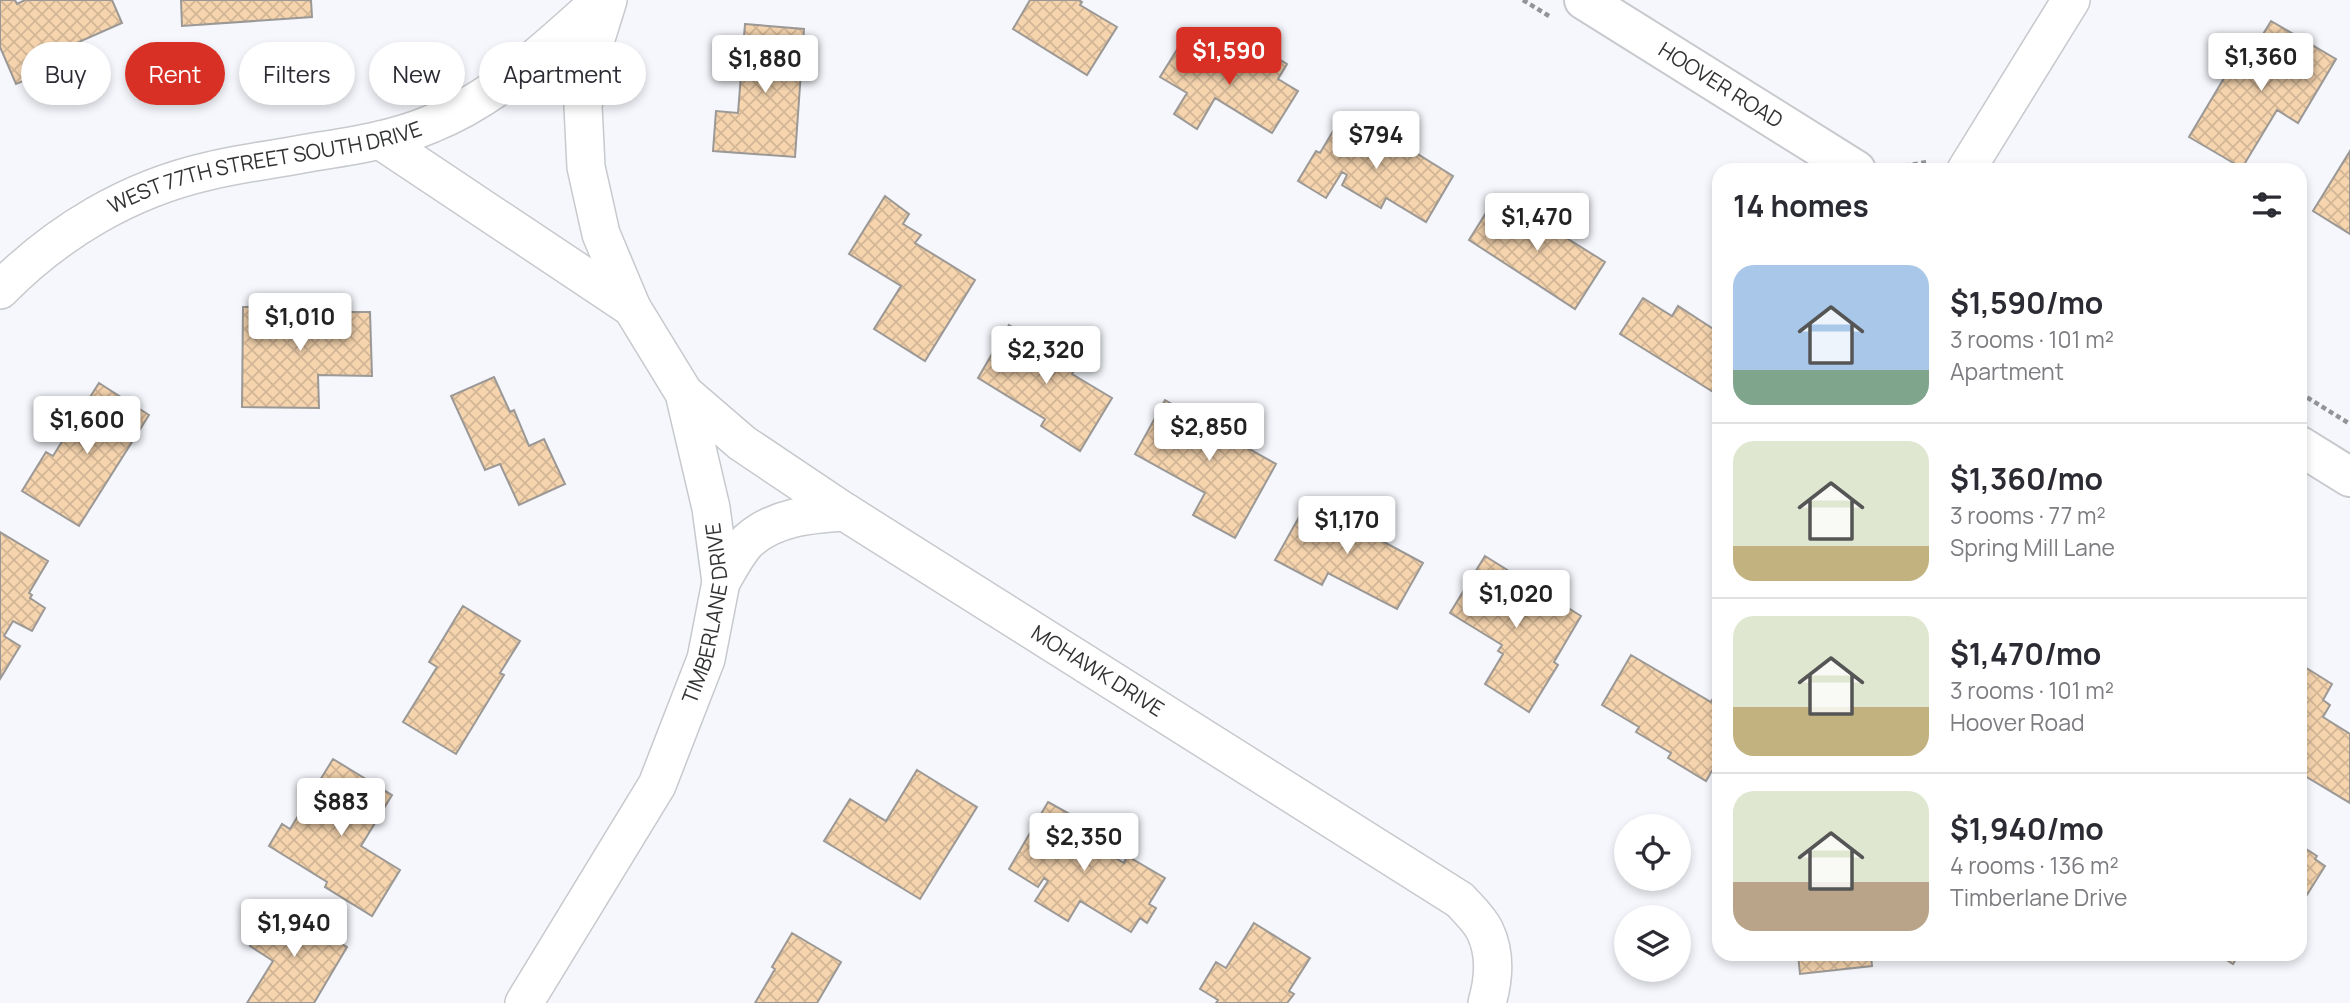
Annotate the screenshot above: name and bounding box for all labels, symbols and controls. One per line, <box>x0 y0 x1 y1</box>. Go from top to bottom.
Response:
pin: $1,590 <box>1172 28 1286 87</box>
text: $1,590 <box>1192 34 1266 66</box>
pin: $1,360 <box>2204 34 2318 93</box>
street label: HOOVER ROAD <box>1654 35 1789 134</box>
pin: $1,880 <box>708 36 822 95</box>
text: $1,360 <box>2224 40 2298 72</box>
chip: Buy <box>21 42 111 105</box>
chip: Rent <box>125 42 225 105</box>
chip: Filters <box>239 42 355 105</box>
chip: New <box>369 42 465 105</box>
chip: Apartment <box>479 42 646 105</box>
text: $1,880 <box>728 42 802 74</box>
pin: $794 <box>1335 111 1417 171</box>
street label: WEST 77TH STREET SOUTH DRIVE <box>103 114 425 219</box>
text: $794 <box>1348 118 1404 150</box>
text: 14 homes <box>1733 185 1869 226</box>
icon: filters <box>2248 186 2286 224</box>
pin: $1,470 <box>1480 194 1594 253</box>
text: $1,470 <box>1501 200 1573 232</box>
text: $1,590/mo <box>1950 282 2103 323</box>
icon: home <box>1789 293 1873 377</box>
pin: $1,010 <box>243 294 357 353</box>
text: $1,010 <box>265 300 335 332</box>
text: 3 rooms · 101 m² <box>1950 323 2114 355</box>
pin: $2,320 <box>989 326 1103 386</box>
text: $2,320 <box>1007 333 1085 365</box>
text: Apartment <box>1950 355 2064 387</box>
pin: $1,600 <box>30 396 144 456</box>
text: $1,600 <box>49 403 125 435</box>
pin: $2,850 <box>1152 404 1266 463</box>
text: $2,850 <box>1170 410 1248 442</box>
text: $1,360/mo <box>1950 458 2103 499</box>
icon: home <box>1789 469 1873 553</box>
pin: $1,170 <box>1290 496 1404 556</box>
text: 3 rooms · 77 m² <box>1950 499 2106 531</box>
text: $1,170 <box>1314 503 1380 535</box>
street label: TIMBERLANE DRIVE <box>675 521 734 707</box>
text: Spring Mill Lane <box>1950 531 2115 563</box>
pin: $1,020 <box>1459 570 1573 630</box>
text: $1,020 <box>1479 577 1553 609</box>
street label: MOHAWK DRIVE <box>1026 618 1170 723</box>
text: $1,470/mo <box>1950 633 2101 674</box>
icon: home <box>1789 644 1873 728</box>
text: 3 rooms · 101 m² <box>1950 674 2114 706</box>
text: Hoover Road <box>1950 706 2085 738</box>
pin: $883 <box>300 778 382 838</box>
text: $883 <box>313 785 369 817</box>
text: $1,940/mo <box>1950 808 2104 849</box>
pin: $2,350 <box>1027 814 1141 873</box>
map controls <box>1614 814 1691 982</box>
button: locate <box>1614 814 1691 891</box>
icon: home <box>1789 819 1873 903</box>
text: $2,350 <box>1045 820 1123 852</box>
text: 4 rooms · 136 m² <box>1950 849 2119 881</box>
text: Timberlane Drive <box>1950 881 2128 913</box>
pin: $1,940 <box>237 900 351 959</box>
button: layers <box>1614 905 1691 982</box>
text: $1,940 <box>257 906 331 938</box>

